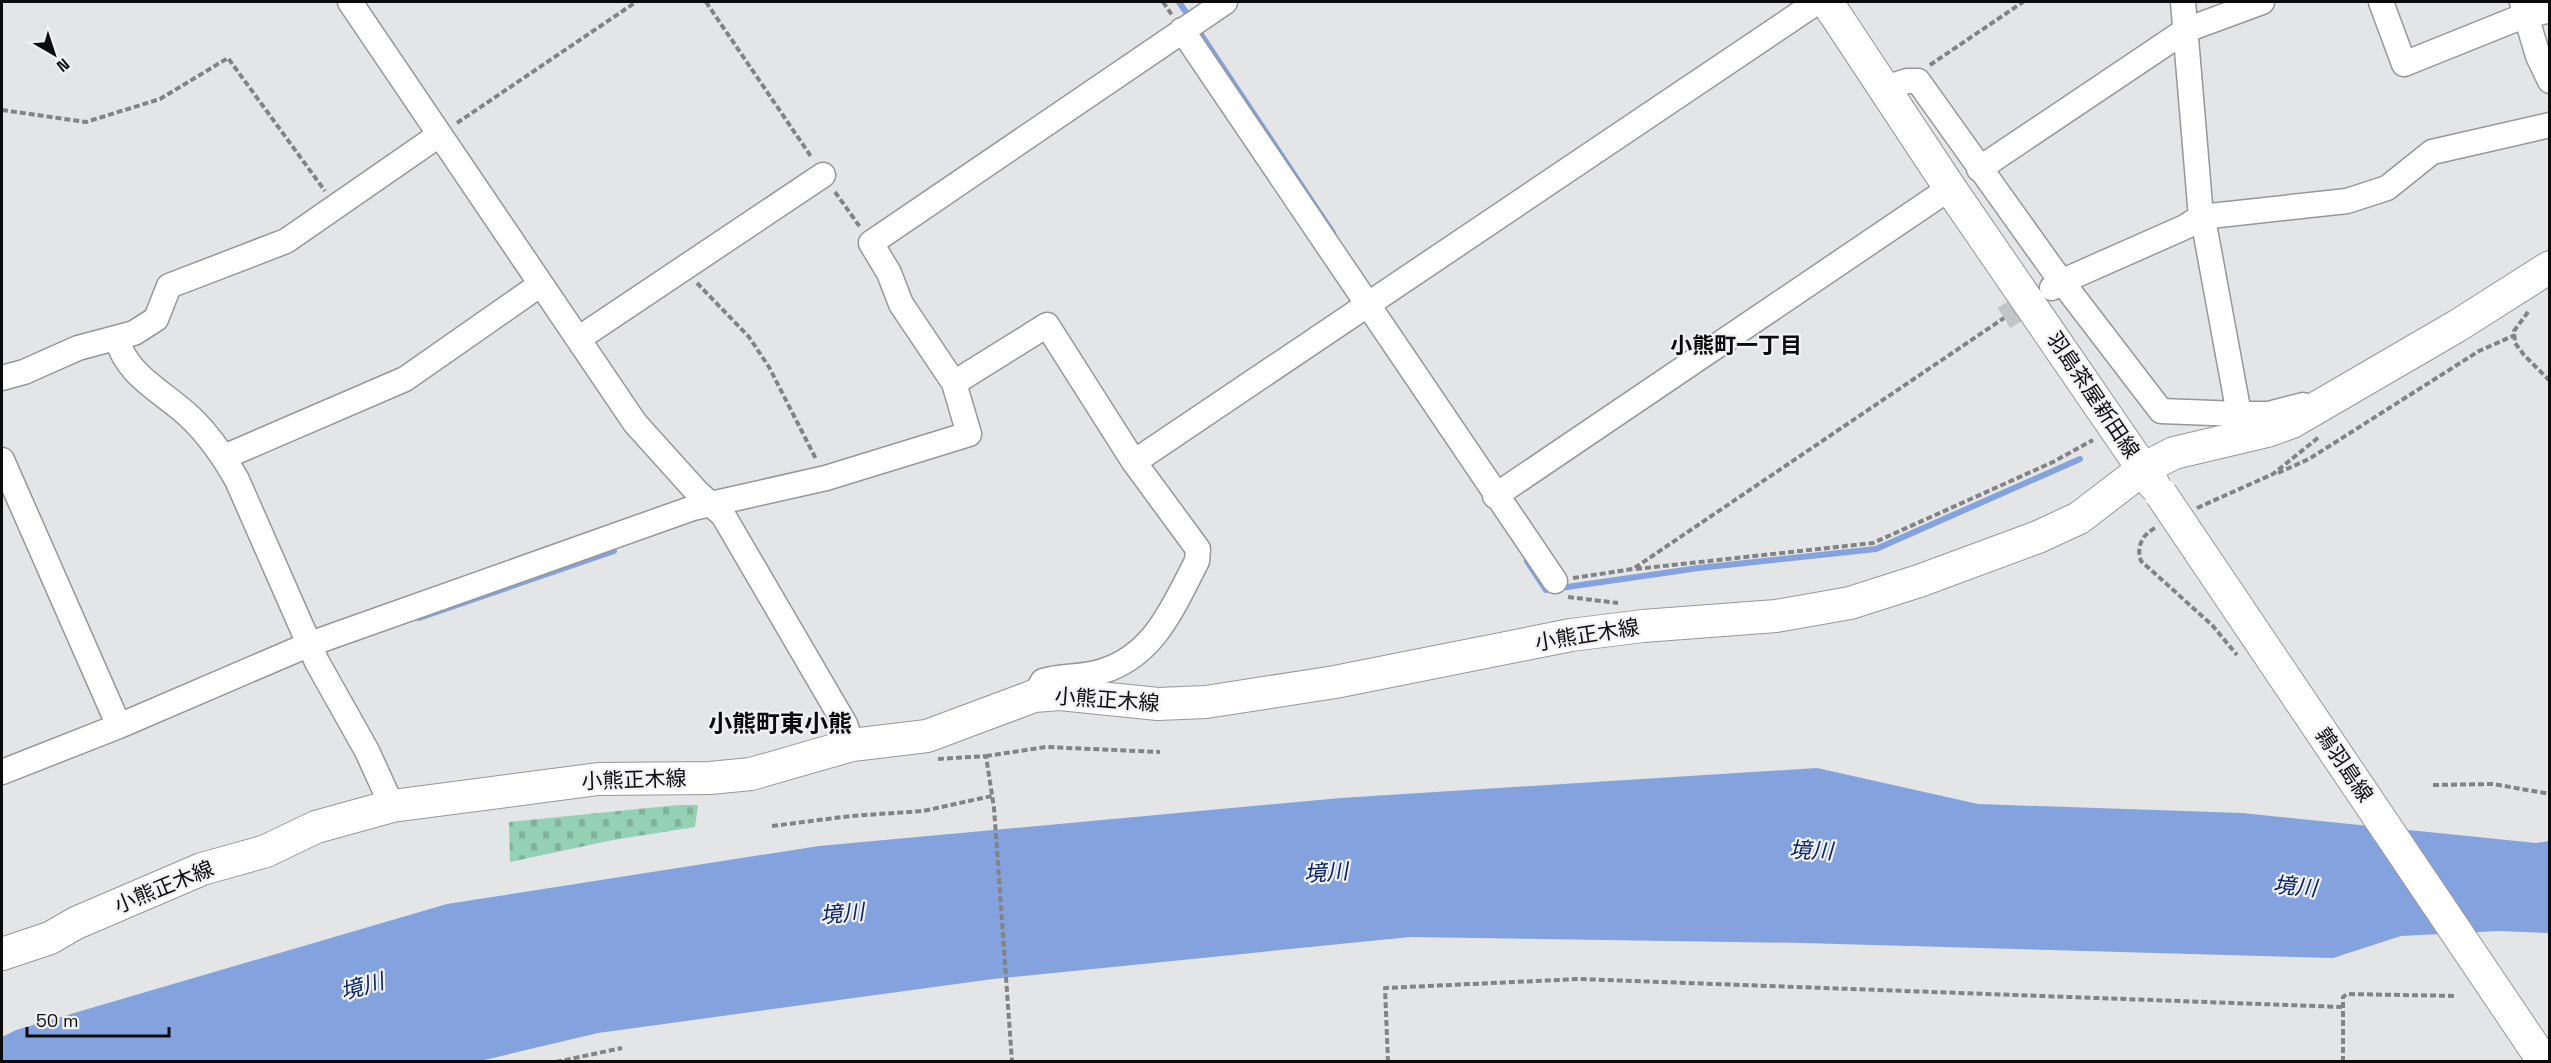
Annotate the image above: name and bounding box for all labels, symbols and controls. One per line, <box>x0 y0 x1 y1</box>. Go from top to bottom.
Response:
north arrow <box>24 24 84 84</box>
text: N <box>52 54 74 77</box>
street label: 羽島茶屋新田線 <box>2041 326 2146 463</box>
district label: 小熊町一丁目 <box>1670 331 1802 359</box>
street label: 小熊正木線 <box>1533 613 1641 656</box>
street label: 小熊正木線 <box>1054 682 1160 717</box>
district label: 小熊町東小熊 <box>708 708 852 739</box>
street label: 鶉羽島線 <box>2310 722 2379 807</box>
street label: 小熊正木線 <box>581 764 687 795</box>
water label: 境川 <box>1789 835 1835 865</box>
street label: 小熊正木線 <box>110 854 218 919</box>
water label: 境川 <box>1303 856 1351 888</box>
water label: 境川 <box>2272 870 2320 902</box>
water label: 境川 <box>819 897 867 929</box>
water label: 境川 <box>337 966 389 1006</box>
scale bar <box>27 1000 170 1038</box>
text: 50 m <box>36 1009 78 1032</box>

